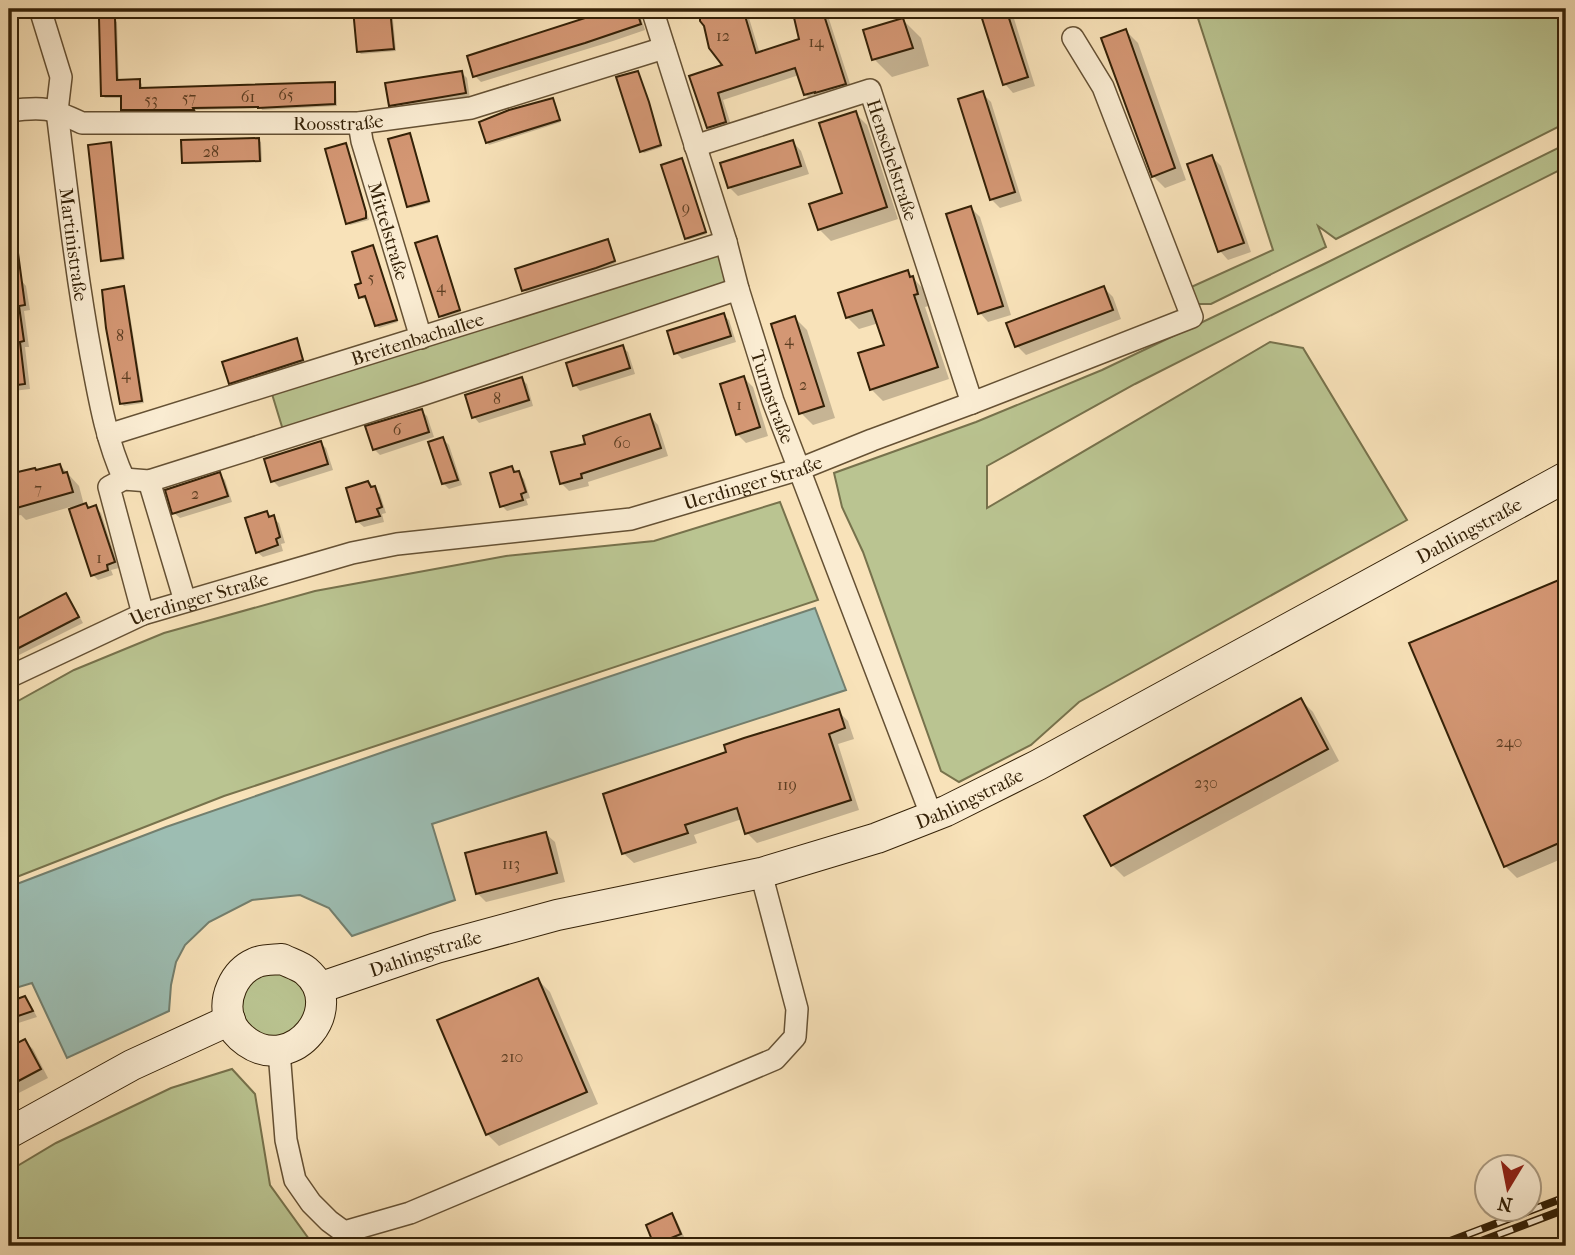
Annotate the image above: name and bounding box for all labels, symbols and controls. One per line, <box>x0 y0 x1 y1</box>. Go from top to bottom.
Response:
house number: 12 <box>716 26 730 45</box>
house number: 14 <box>808 32 824 51</box>
house number: 65 <box>278 85 294 104</box>
house number: 61 <box>241 87 255 106</box>
house number: 57 <box>182 88 197 107</box>
house number: 53 <box>144 90 158 109</box>
street label: Henschelstraße <box>862 97 922 223</box>
street label: Roosstraße <box>293 110 385 135</box>
house number: 28 <box>203 142 219 161</box>
street label: Mittelstraße <box>363 179 413 283</box>
street label: Martinistraße <box>54 187 92 303</box>
house number: 9 <box>682 198 690 217</box>
house number: 5 <box>368 268 375 287</box>
house number: 4 <box>436 277 446 296</box>
street label: Breitenbachallee <box>348 308 487 370</box>
house number: 8 <box>116 326 124 345</box>
house number: 4 <box>784 330 794 349</box>
street label: Turmstraße <box>746 347 798 447</box>
house number: 4 <box>121 364 131 383</box>
house number: 2 <box>799 375 807 394</box>
house number: 8 <box>493 389 501 408</box>
house number: 1 <box>736 395 742 414</box>
house number: 6 <box>393 420 402 439</box>
house number: 60 <box>613 433 631 452</box>
street label: Uerdinger Straße <box>681 451 826 515</box>
house number: 7 <box>34 479 42 498</box>
house number: 2 <box>191 484 199 503</box>
street label: Dahlingstraße <box>1413 493 1526 569</box>
house number: 1 <box>96 548 102 567</box>
street label: Uerdinger Straße <box>126 568 271 631</box>
house number: 240 <box>1496 732 1522 751</box>
street label: Dahlingstraße <box>913 764 1027 834</box>
house number: 230 <box>1194 773 1218 792</box>
house number: 119 <box>777 775 797 794</box>
house number: 113 <box>502 854 520 873</box>
street label: Dahlingstraße <box>367 926 484 982</box>
house number: 210 <box>501 1047 523 1066</box>
north arrow <box>1474 1154 1544 1224</box>
text: N <box>1496 1192 1514 1216</box>

